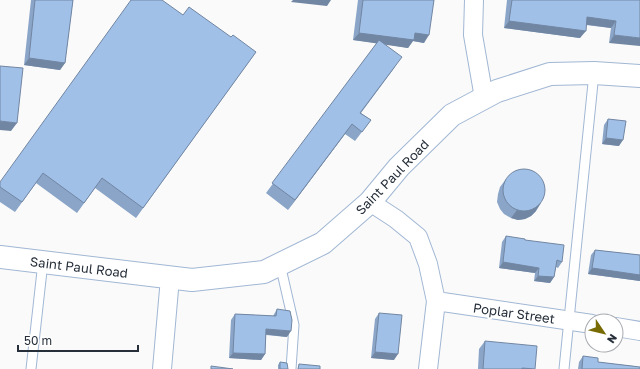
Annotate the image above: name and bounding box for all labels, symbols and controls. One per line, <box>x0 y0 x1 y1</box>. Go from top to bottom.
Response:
street label: Saint Paul Road <box>352 136 432 218</box>
street label: Saint Paul Road <box>29 253 129 281</box>
street label: Poplar Street <box>472 299 556 327</box>
north arrow <box>584 313 624 353</box>
scale bar <box>18 327 138 353</box>
text: N <box>605 332 620 346</box>
text: 50 m <box>24 333 52 348</box>

